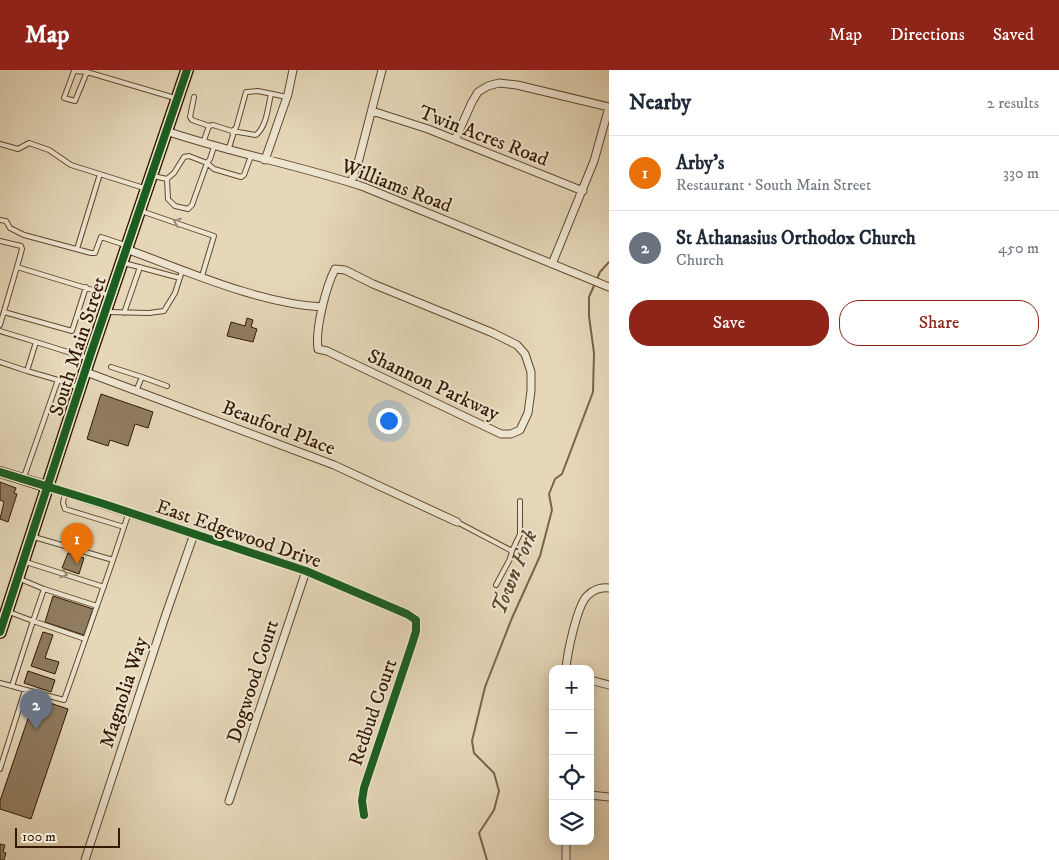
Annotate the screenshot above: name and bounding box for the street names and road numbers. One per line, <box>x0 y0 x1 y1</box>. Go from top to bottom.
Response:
street label: Twin Acres Road <box>415 100 552 173</box>
street label: Williams Road <box>337 153 455 219</box>
street label: South Main Street <box>44 274 113 419</box>
street label: Shannon Parkway <box>363 344 504 427</box>
street label: Beauford Place <box>218 395 339 461</box>
street label: East Edgewood Drive <box>153 494 324 574</box>
street label: Dogwood Court <box>222 617 285 746</box>
street label: Magnolia Way <box>95 633 154 751</box>
street label: Redbud Court <box>343 656 403 769</box>

